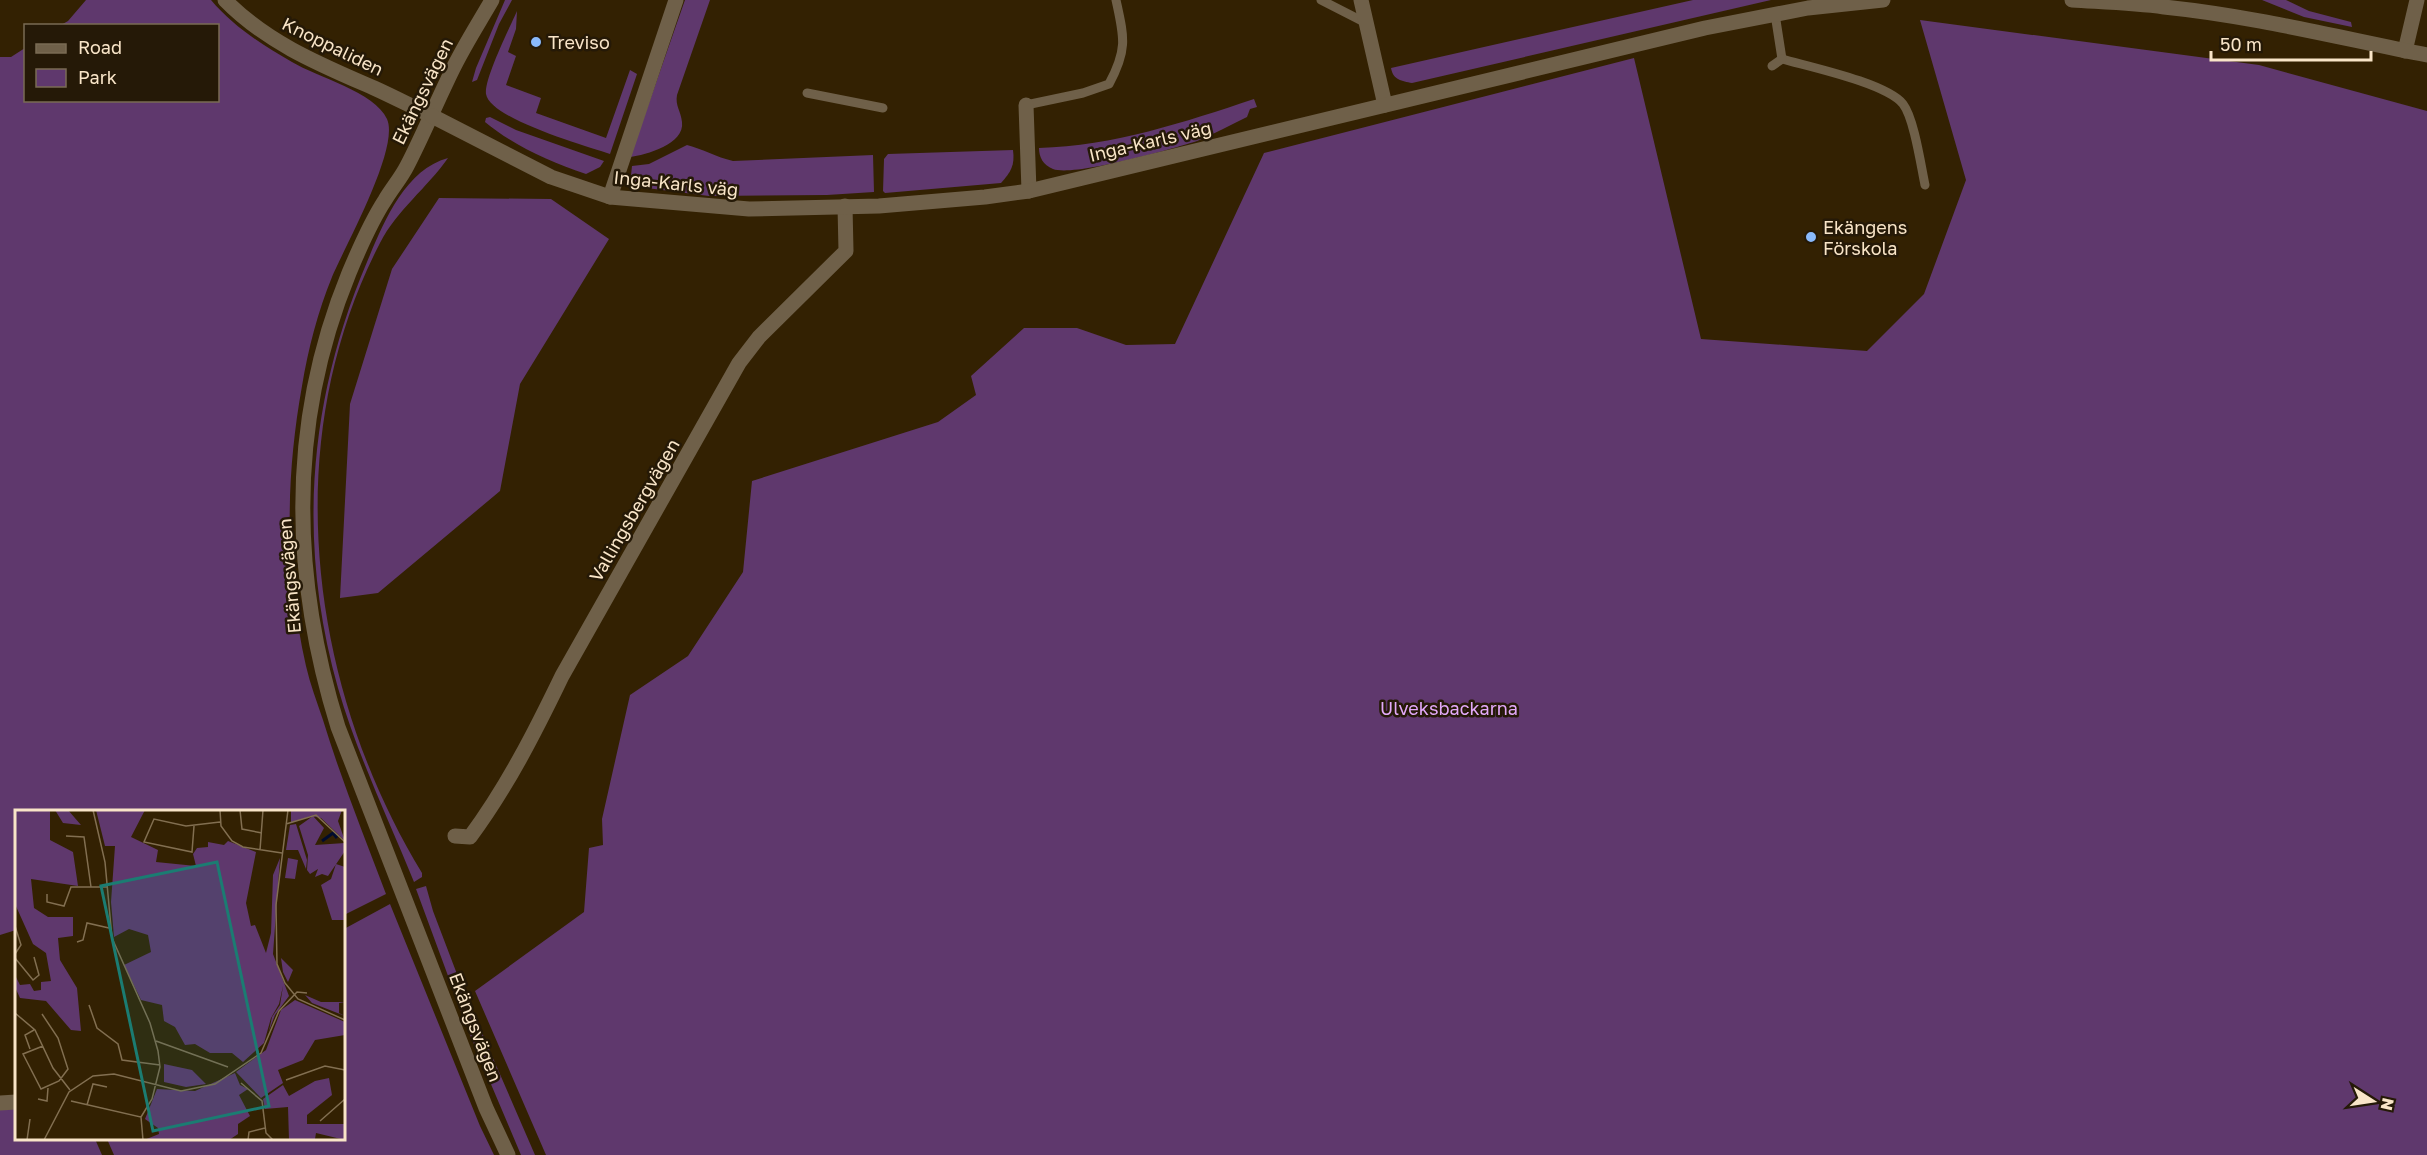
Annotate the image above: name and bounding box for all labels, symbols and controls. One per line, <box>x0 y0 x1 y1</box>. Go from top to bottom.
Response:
street label: Knoppaliden <box>279 12 387 80</box>
legend <box>24 24 219 102</box>
scale bar <box>2211 24 2372 62</box>
place label: Treviso <box>548 31 610 53</box>
text: 50 m <box>2220 33 2262 55</box>
street label: Ekängsvägen <box>387 34 457 148</box>
marker: Treviso <box>529 35 543 49</box>
text: Road <box>78 36 122 58</box>
text: Park <box>78 66 117 88</box>
street label: Inga-Karls väg <box>1087 116 1213 166</box>
street label: Inga-Karls väg <box>613 166 739 200</box>
place label: Ekängens Förskola <box>1823 216 1907 259</box>
marker: Ekängens Förskola <box>1804 230 1818 244</box>
street label: Vallingsbergvägen <box>584 435 684 585</box>
street label: Ekängsvägen <box>273 518 305 634</box>
park label: Ulveksbackarna <box>1380 697 1518 719</box>
inset map <box>15 810 345 1140</box>
street label: Ekängsvägen <box>445 969 507 1085</box>
north arrow <box>2343 1071 2403 1131</box>
text: N <box>2377 1096 2399 1112</box>

